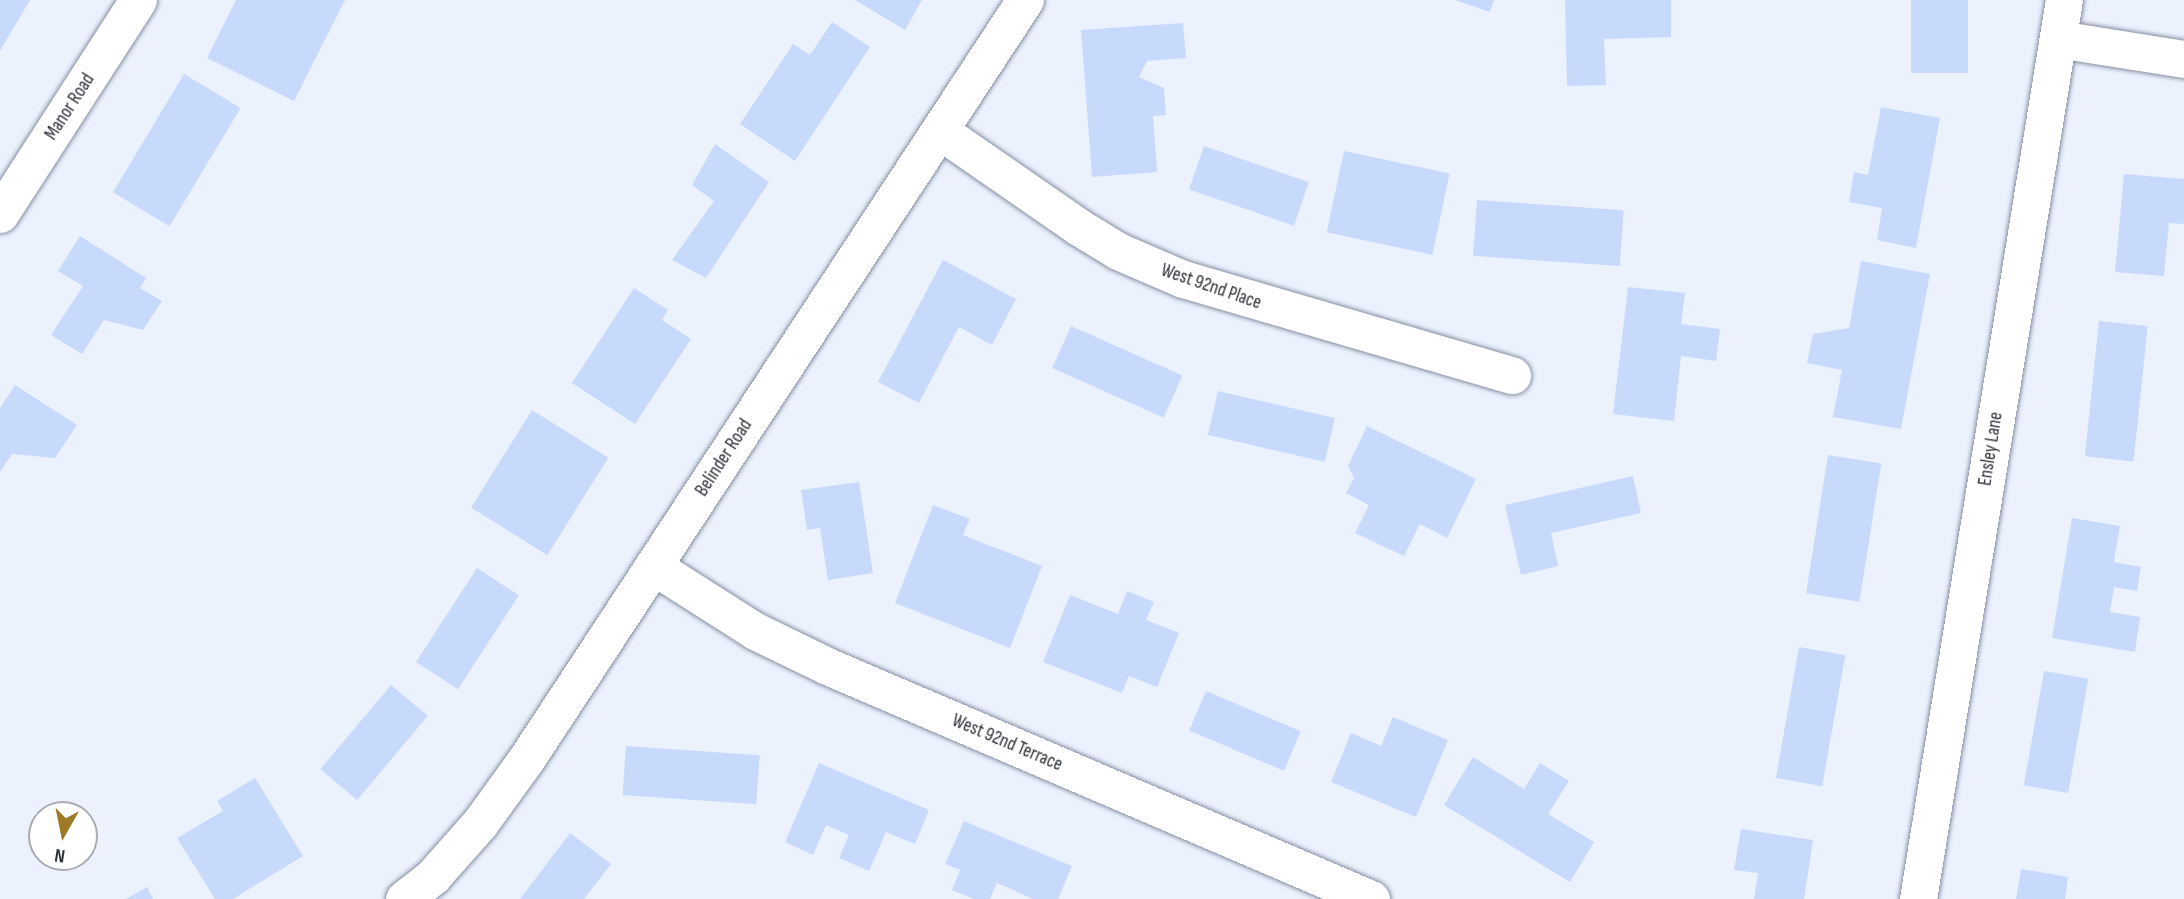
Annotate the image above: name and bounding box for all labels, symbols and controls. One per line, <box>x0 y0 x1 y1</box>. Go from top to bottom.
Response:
street label: Manor Road <box>40 69 100 145</box>
street label: West 92nd Place <box>1158 259 1264 315</box>
street label: Ensley Lane <box>1974 411 2008 487</box>
street label: Belinder Road <box>691 415 757 501</box>
street label: West 92nd Terrace <box>948 709 1066 777</box>
north arrow <box>28 801 98 871</box>
text: N <box>53 843 67 867</box>

